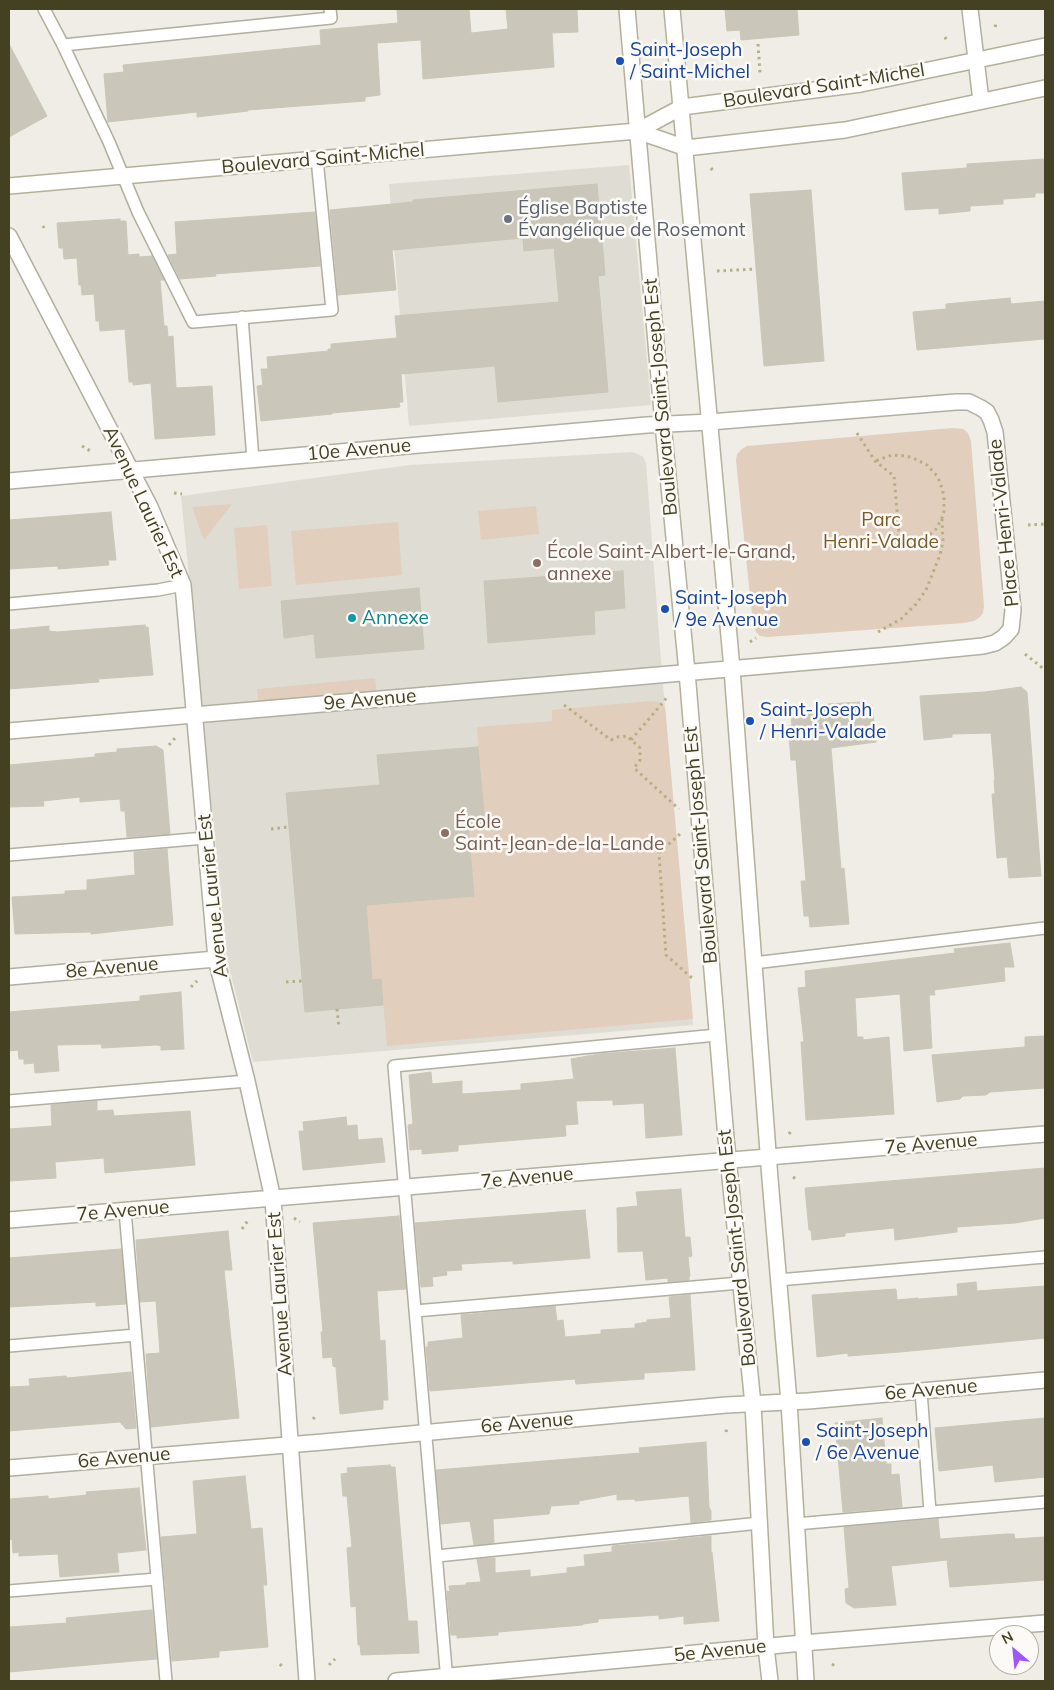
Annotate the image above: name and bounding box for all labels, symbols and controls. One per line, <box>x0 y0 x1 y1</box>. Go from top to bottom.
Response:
place label: Saint-Joseph / Saint-Michel <box>630 39 750 83</box>
marker: Saint-Joseph / Saint-Michel <box>614 55 626 67</box>
street label: Boulevard Saint-Michel <box>722 59 926 113</box>
street label: Boulevard Saint-Michel <box>221 139 425 179</box>
place label: Église Baptiste Évangélique de Rosemont <box>518 197 745 241</box>
marker: Église Baptiste Évangélique de Rosemont <box>502 213 514 225</box>
street label: Boulevard Saint-Joseph Est <box>639 277 683 517</box>
street label: Avenue Laurier Est <box>98 423 188 581</box>
street label: 10e Avenue <box>306 434 412 466</box>
street label: Place Henri-Valade <box>984 438 1024 608</box>
park label: Parc Henri-Valade <box>823 509 939 553</box>
place label: École Saint-Albert-le-Grand, annexe <box>547 541 795 585</box>
marker: École Saint-Albert-le-Grand, annexe <box>531 557 543 569</box>
place label: Saint-Joseph / 9e Avenue <box>675 587 787 631</box>
marker: Saint-Joseph / 9e Avenue <box>659 603 671 615</box>
place label: Annexe <box>362 607 429 629</box>
marker: Annexe <box>346 612 358 624</box>
street label: 9e Avenue <box>323 685 417 715</box>
place label: Saint-Joseph / Henri-Valade <box>760 699 886 743</box>
marker: Saint-Joseph / Henri-Valade <box>744 715 756 727</box>
street label: Boulevard Saint-Joseph Est <box>679 725 723 965</box>
place label: École Saint-Jean-de-la-Lande <box>455 811 664 855</box>
street label: Avenue Laurier Est <box>193 813 233 979</box>
marker: École Saint-Jean-de-la-Lande <box>439 827 451 839</box>
street label: 8e Avenue <box>65 953 159 983</box>
street label: Boulevard Saint-Joseph Est <box>713 1128 761 1368</box>
street label: 7e Avenue <box>884 1129 978 1159</box>
street label: 7e Avenue <box>480 1163 574 1193</box>
street label: 7e Avenue <box>76 1196 170 1226</box>
street label: Avenue Laurier Est <box>263 1211 297 1377</box>
street label: 6e Avenue <box>884 1375 978 1405</box>
street label: 6e Avenue <box>480 1408 574 1438</box>
place label: Saint-Joseph / 6e Avenue <box>816 1420 928 1464</box>
marker: Saint-Joseph / 6e Avenue <box>800 1436 812 1448</box>
street label: 6e Avenue <box>77 1443 171 1473</box>
north arrow <box>989 1625 1039 1675</box>
text: N <box>999 1627 1016 1648</box>
street label: 5e Avenue <box>673 1635 767 1667</box>

